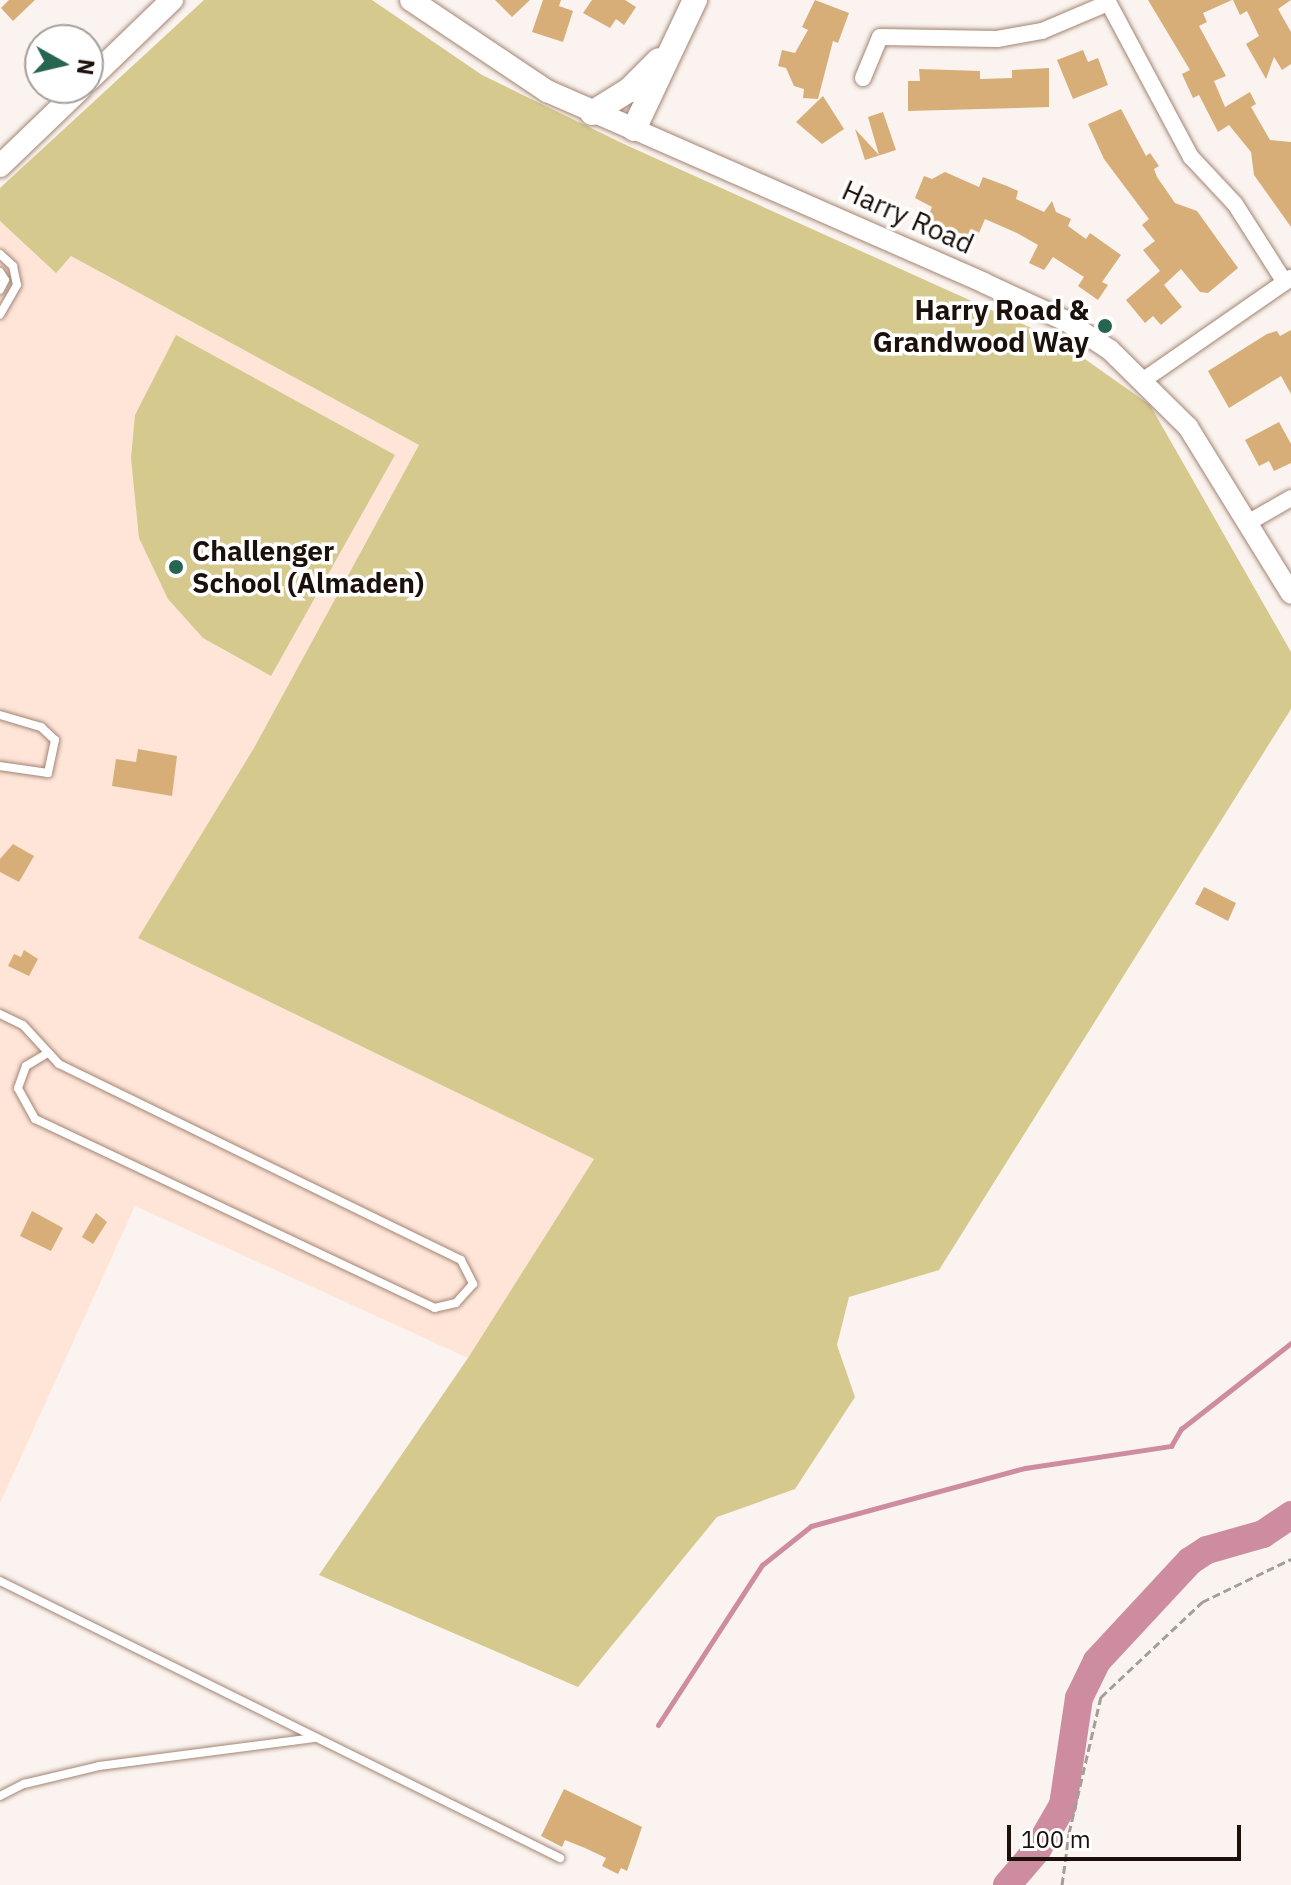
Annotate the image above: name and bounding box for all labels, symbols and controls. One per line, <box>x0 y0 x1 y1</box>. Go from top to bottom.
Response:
north arrow <box>24 24 104 104</box>
text: N <box>71 57 102 77</box>
street label: Harry Road <box>837 173 979 261</box>
place label: Harry Road & Grandwood Way <box>873 293 1089 359</box>
marker: Harry Road & Grandwood Way <box>1096 317 1114 335</box>
place label: Challenger School (Almaden) <box>192 534 424 600</box>
marker: Challenger School (Almaden) <box>167 558 185 576</box>
scale bar <box>1011 1809 1245 1859</box>
text: 100 m <box>1021 1823 1091 1855</box>

